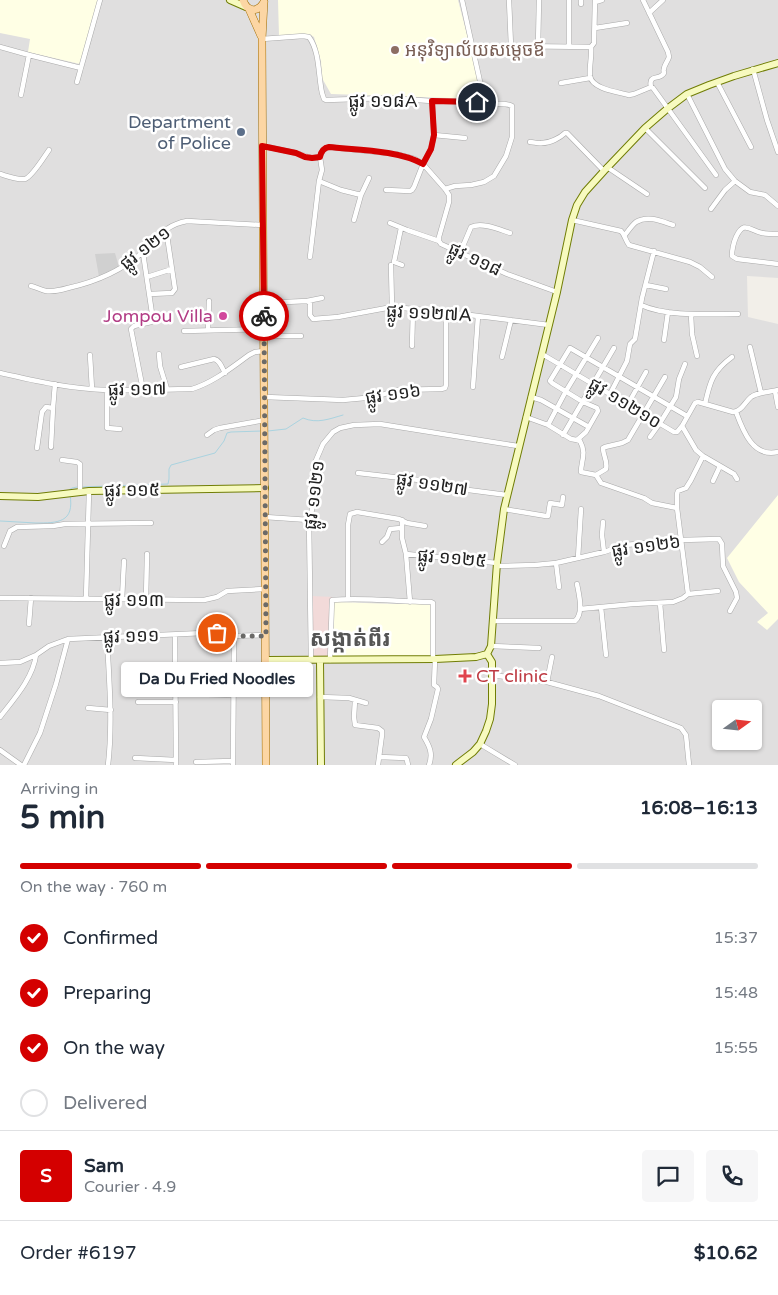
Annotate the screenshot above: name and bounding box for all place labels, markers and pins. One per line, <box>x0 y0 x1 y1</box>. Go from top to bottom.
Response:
place label: អនុវិទ្យាល័យសម្តេចឪ <box>405 39 545 62</box>
marker: អនុវិទ្យាល័យសម្តេចឪ <box>389 44 401 56</box>
pin <box>456 81 498 123</box>
place label: Department of Police <box>128 111 231 154</box>
marker: Department of Police <box>235 126 247 138</box>
place label: Jompou Villa <box>103 305 213 327</box>
marker: Jompou Villa <box>217 310 229 322</box>
pin <box>196 612 238 654</box>
callout: Da Du Fried Noodles <box>121 663 313 698</box>
place label: CT clinic <box>476 665 548 687</box>
marker: CT clinic <box>458 669 472 683</box>

